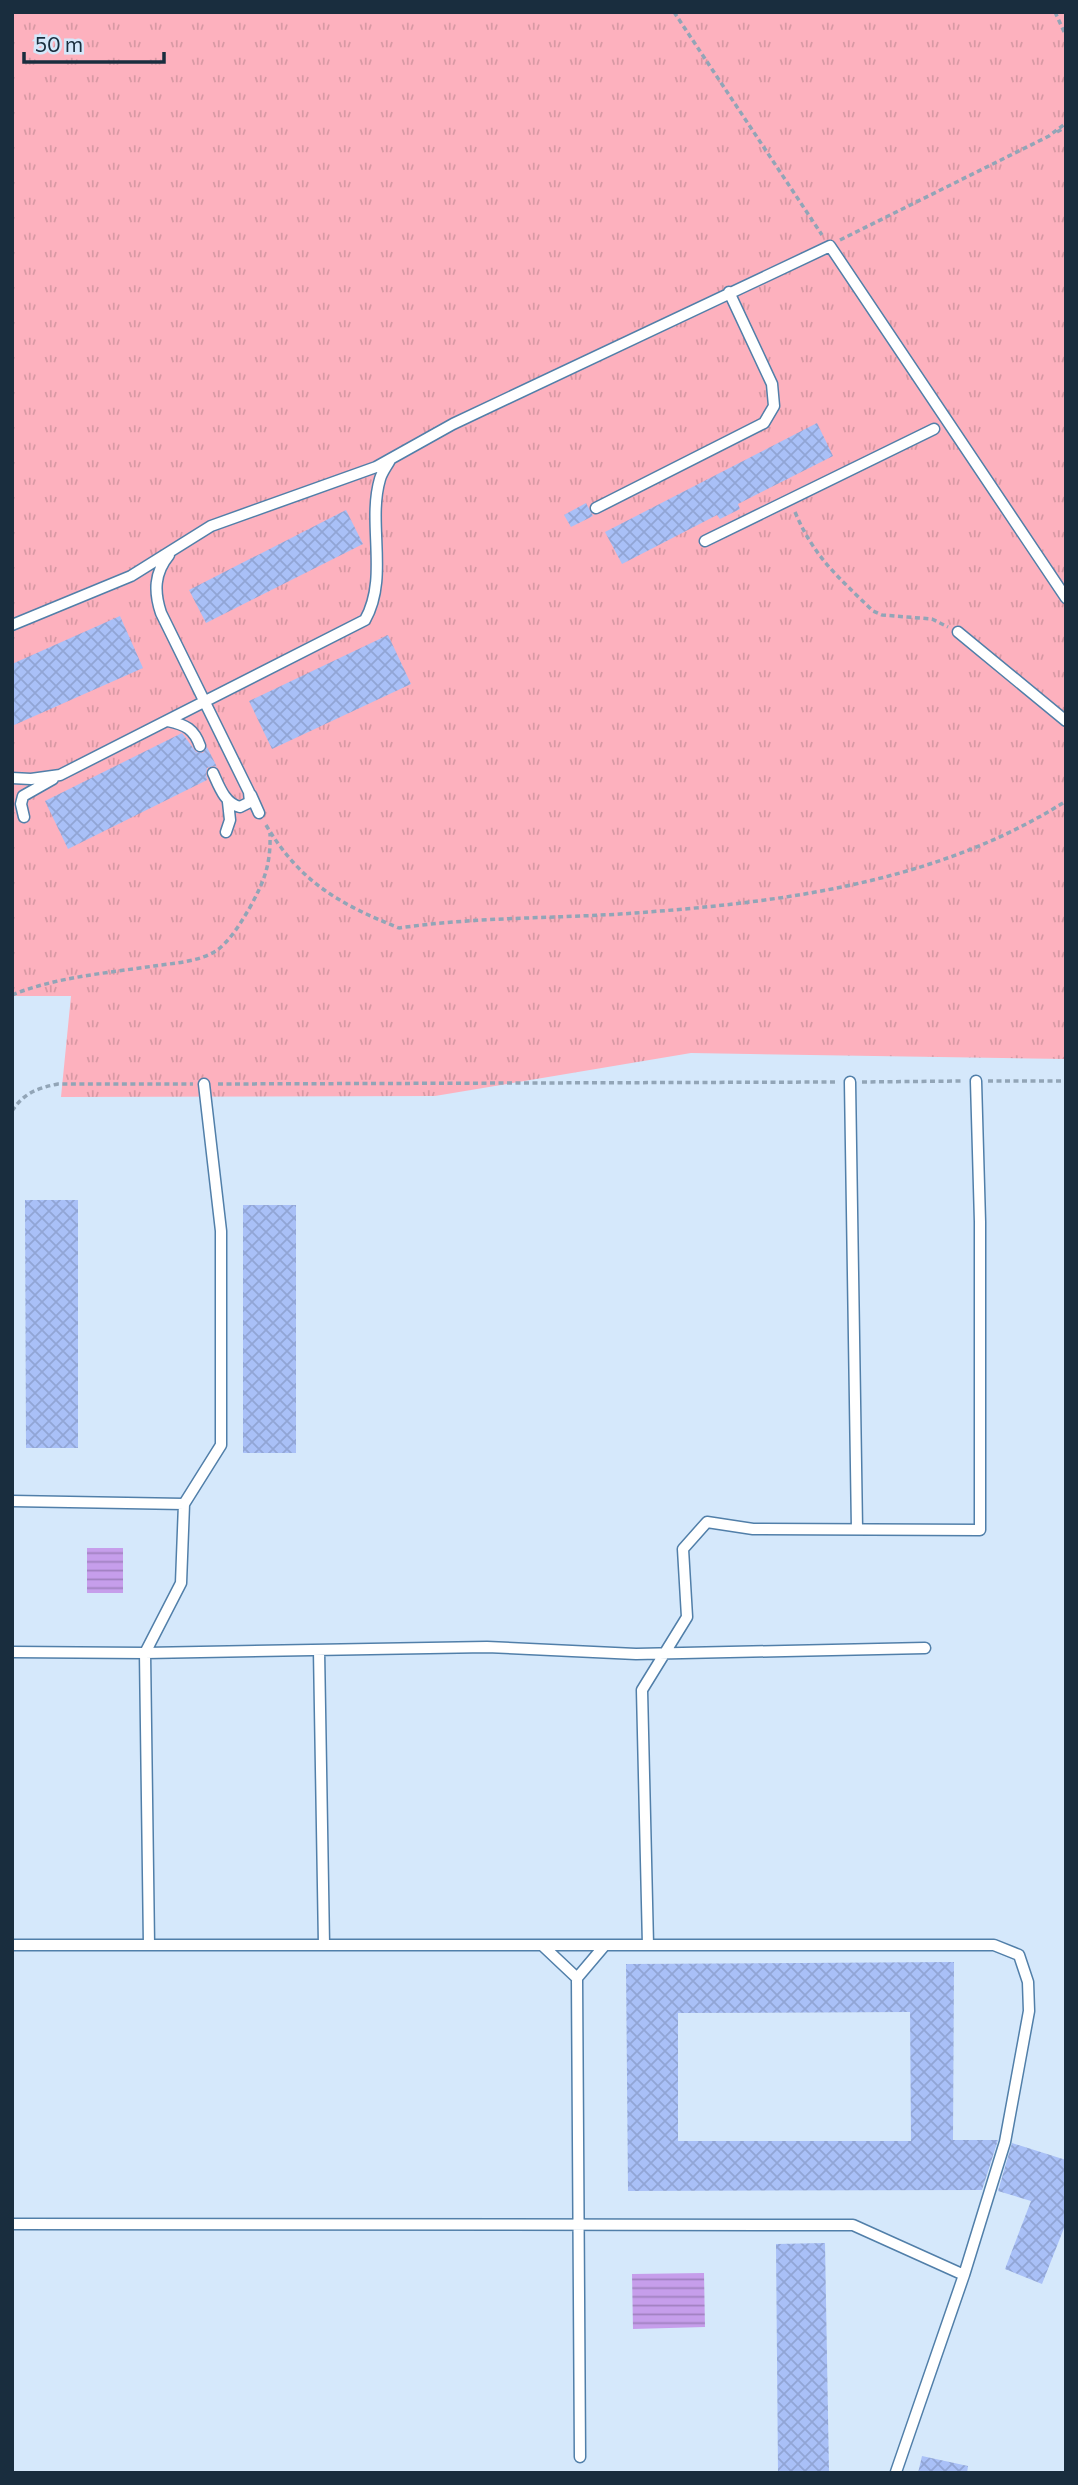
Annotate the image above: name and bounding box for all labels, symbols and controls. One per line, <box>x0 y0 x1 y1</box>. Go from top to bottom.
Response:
scale bar <box>24 21 164 65</box>
text: 50 m <box>35 31 83 56</box>

